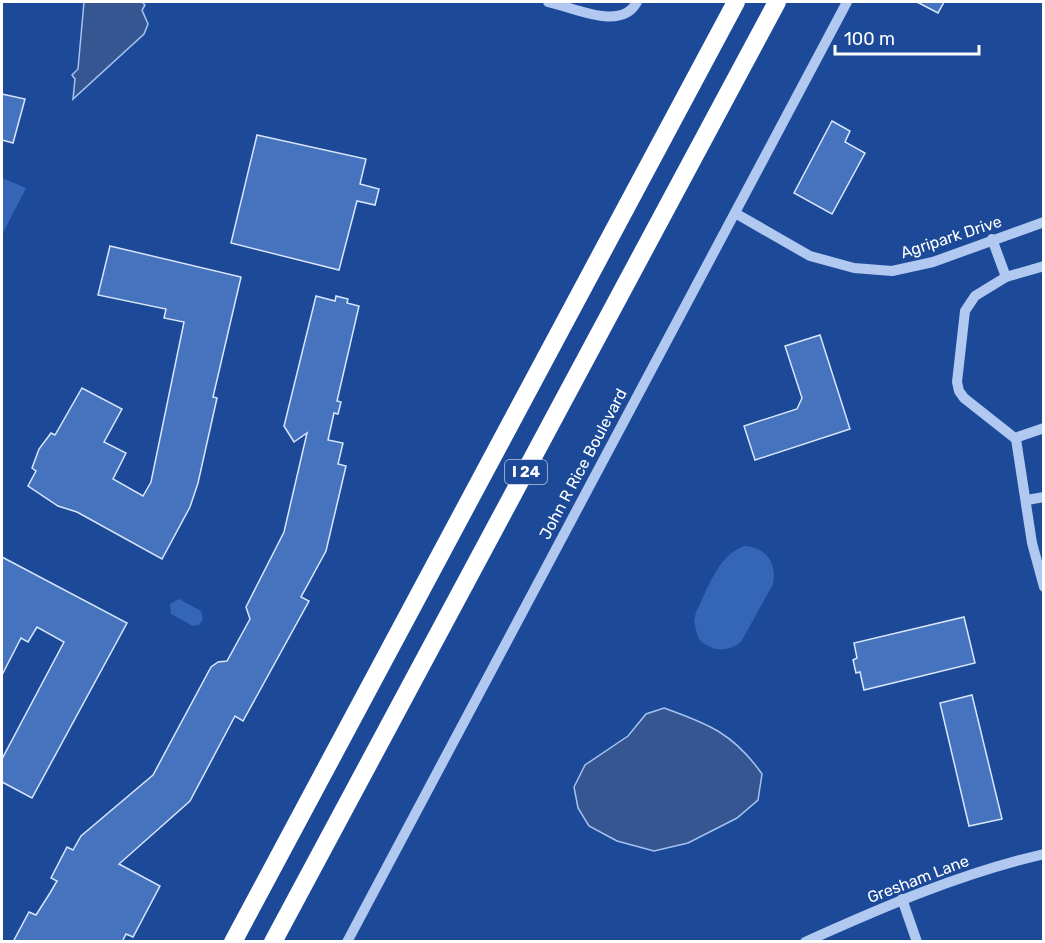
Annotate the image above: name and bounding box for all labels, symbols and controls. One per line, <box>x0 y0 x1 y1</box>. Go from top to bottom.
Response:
scale bar <box>835 18 979 56</box>
text: 100 m <box>844 28 895 50</box>
street label: Agripark Drive <box>898 212 1004 262</box>
street label: John R Rice Boulevard <box>535 385 631 543</box>
road number: I 24 <box>505 460 547 484</box>
street label: Gresham Lane <box>865 851 971 907</box>

